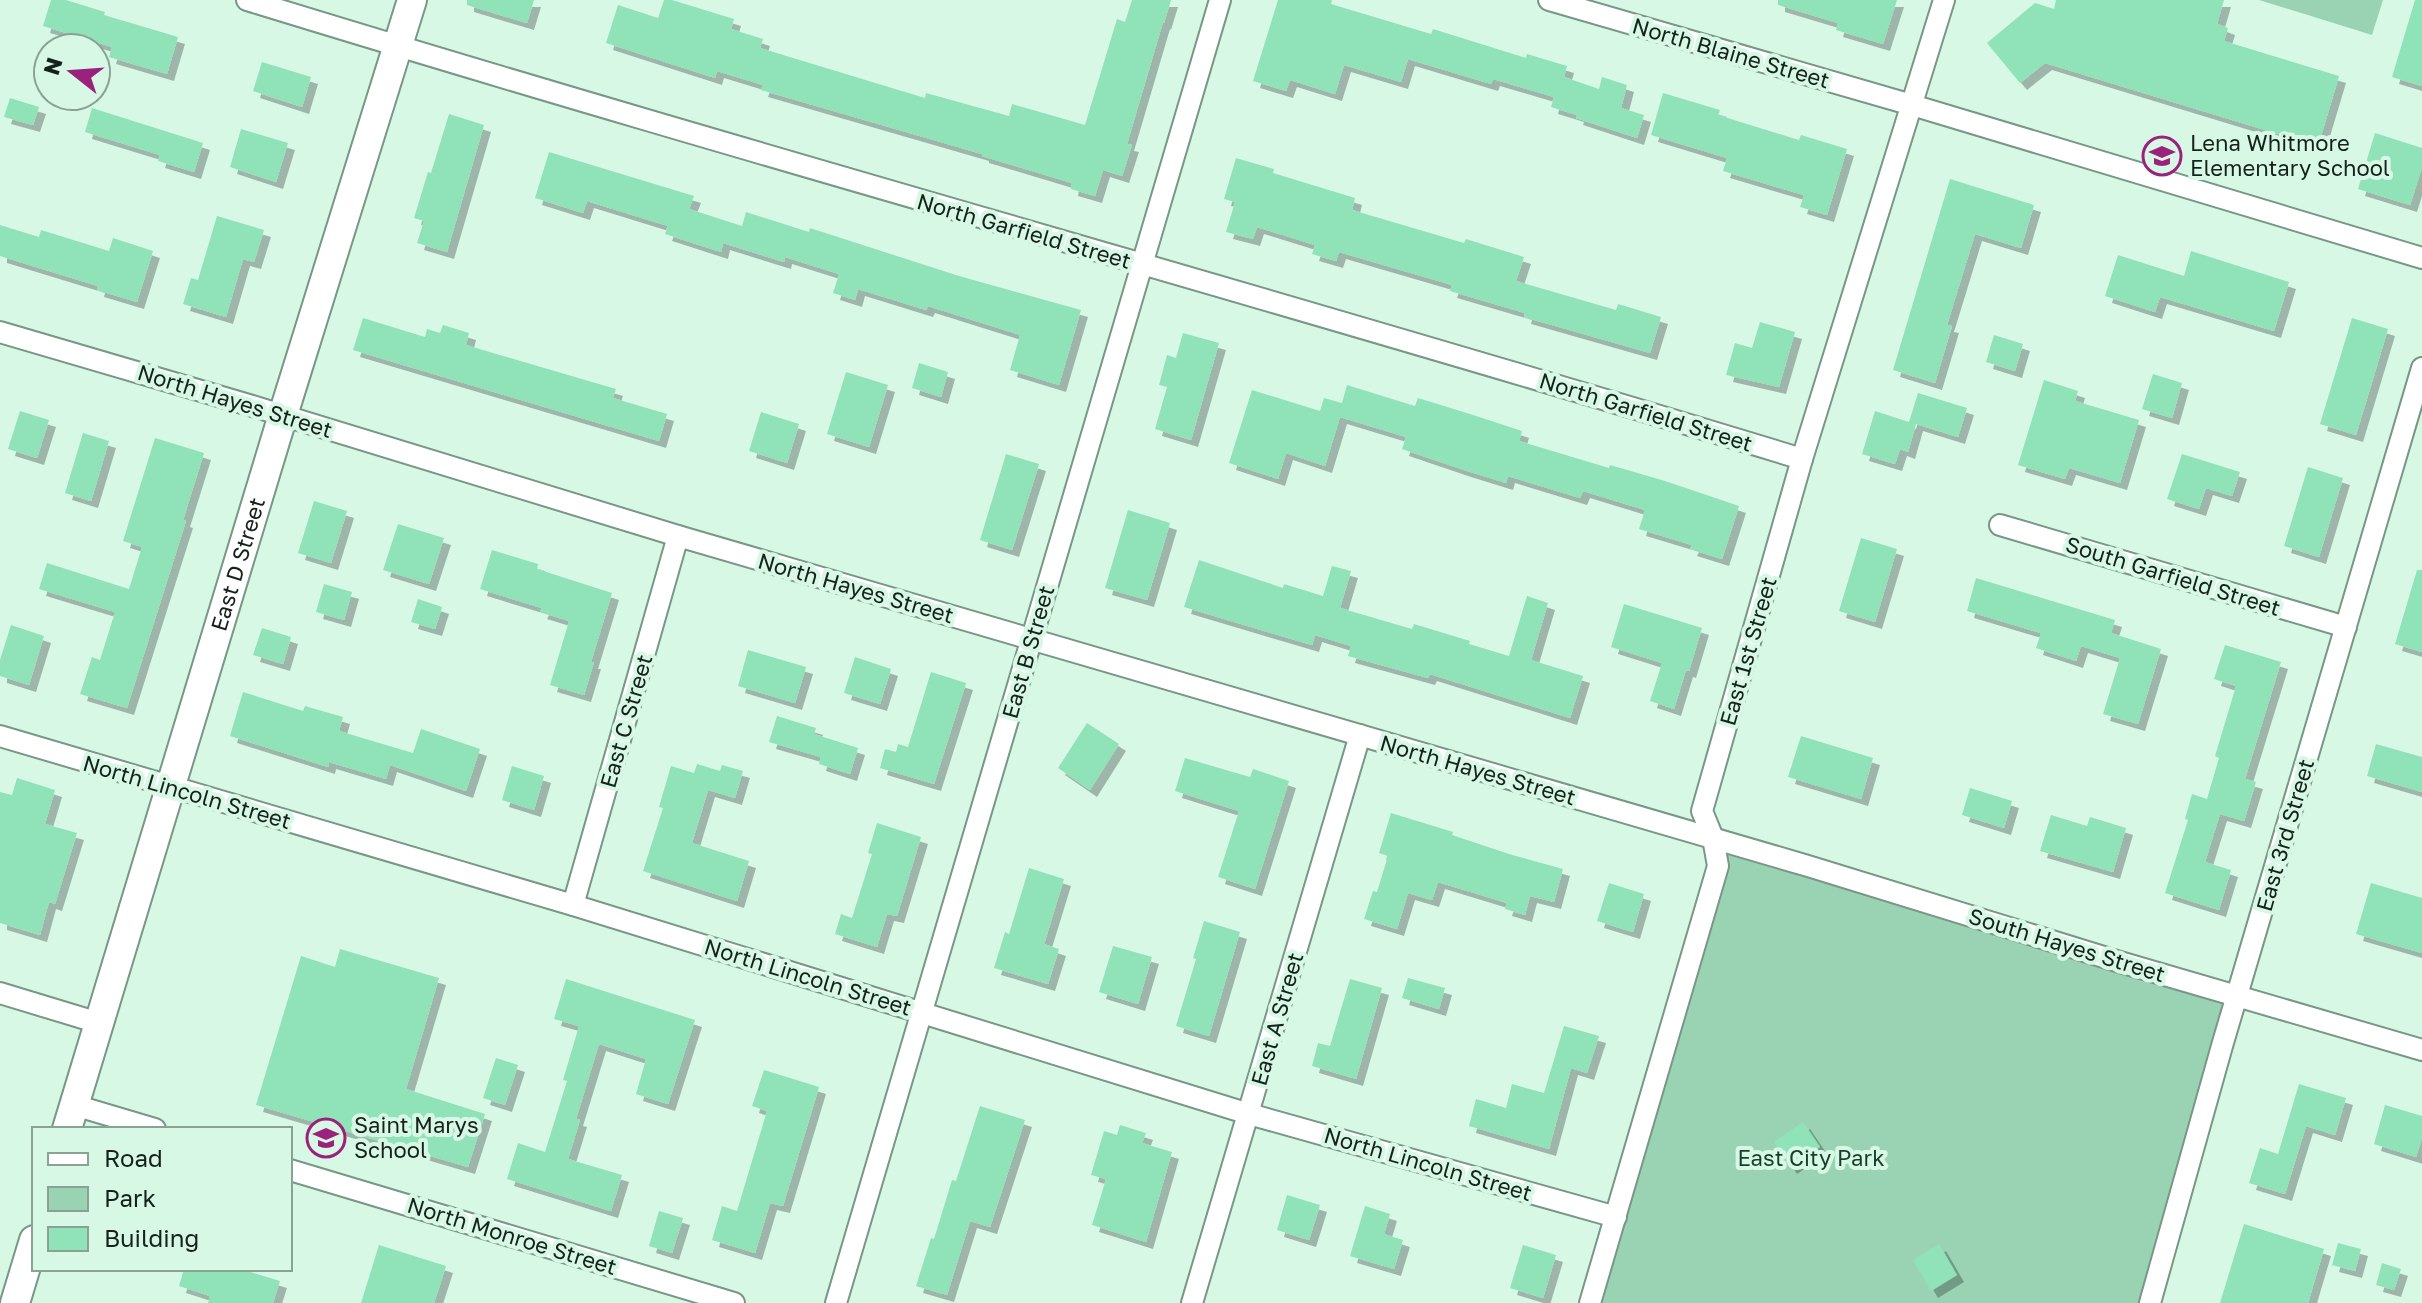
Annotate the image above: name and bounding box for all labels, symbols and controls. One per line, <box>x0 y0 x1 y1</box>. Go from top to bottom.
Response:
street label: North Blaine Street <box>1629 11 1833 94</box>
north arrow <box>32 32 112 112</box>
text: N <box>37 54 68 78</box>
place label: Lena Whitmore Elementary School <box>2190 129 2390 181</box>
school or university icon: Lena Whitmore Elementary School <box>2141 135 2183 177</box>
street label: North Garfield Street <box>914 187 1134 274</box>
street label: North Hayes Street <box>134 358 336 443</box>
street label: North Garfield Street <box>1536 366 1756 457</box>
street label: East D Street <box>204 494 270 634</box>
street label: South Garfield Street <box>2063 530 2284 621</box>
street label: North Hayes Street <box>755 547 957 628</box>
street label: East 1st Street <box>1713 573 1782 728</box>
street label: East B Street <box>996 582 1059 721</box>
street label: East C Street <box>594 651 657 791</box>
street label: North Hayes Street <box>1377 729 1579 810</box>
street label: North Lincoln Street <box>80 749 294 834</box>
street label: East 3rd Street <box>2250 756 2319 914</box>
street label: South Hayes Street <box>1966 902 2169 987</box>
street label: North Lincoln Street <box>701 932 915 1021</box>
street label: East A Street <box>1245 949 1308 1088</box>
place label: Saint Marys School <box>354 1111 479 1163</box>
school or university icon: Saint Marys School <box>305 1117 347 1159</box>
street label: North Lincoln Street <box>1321 1121 1535 1206</box>
legend <box>32 1127 292 1271</box>
text: Road <box>104 1143 163 1172</box>
park label: East City Park <box>1737 1144 1885 1171</box>
text: Park <box>104 1183 156 1212</box>
street label: North Monroe Street <box>404 1191 620 1280</box>
text: Building <box>104 1223 199 1252</box>

